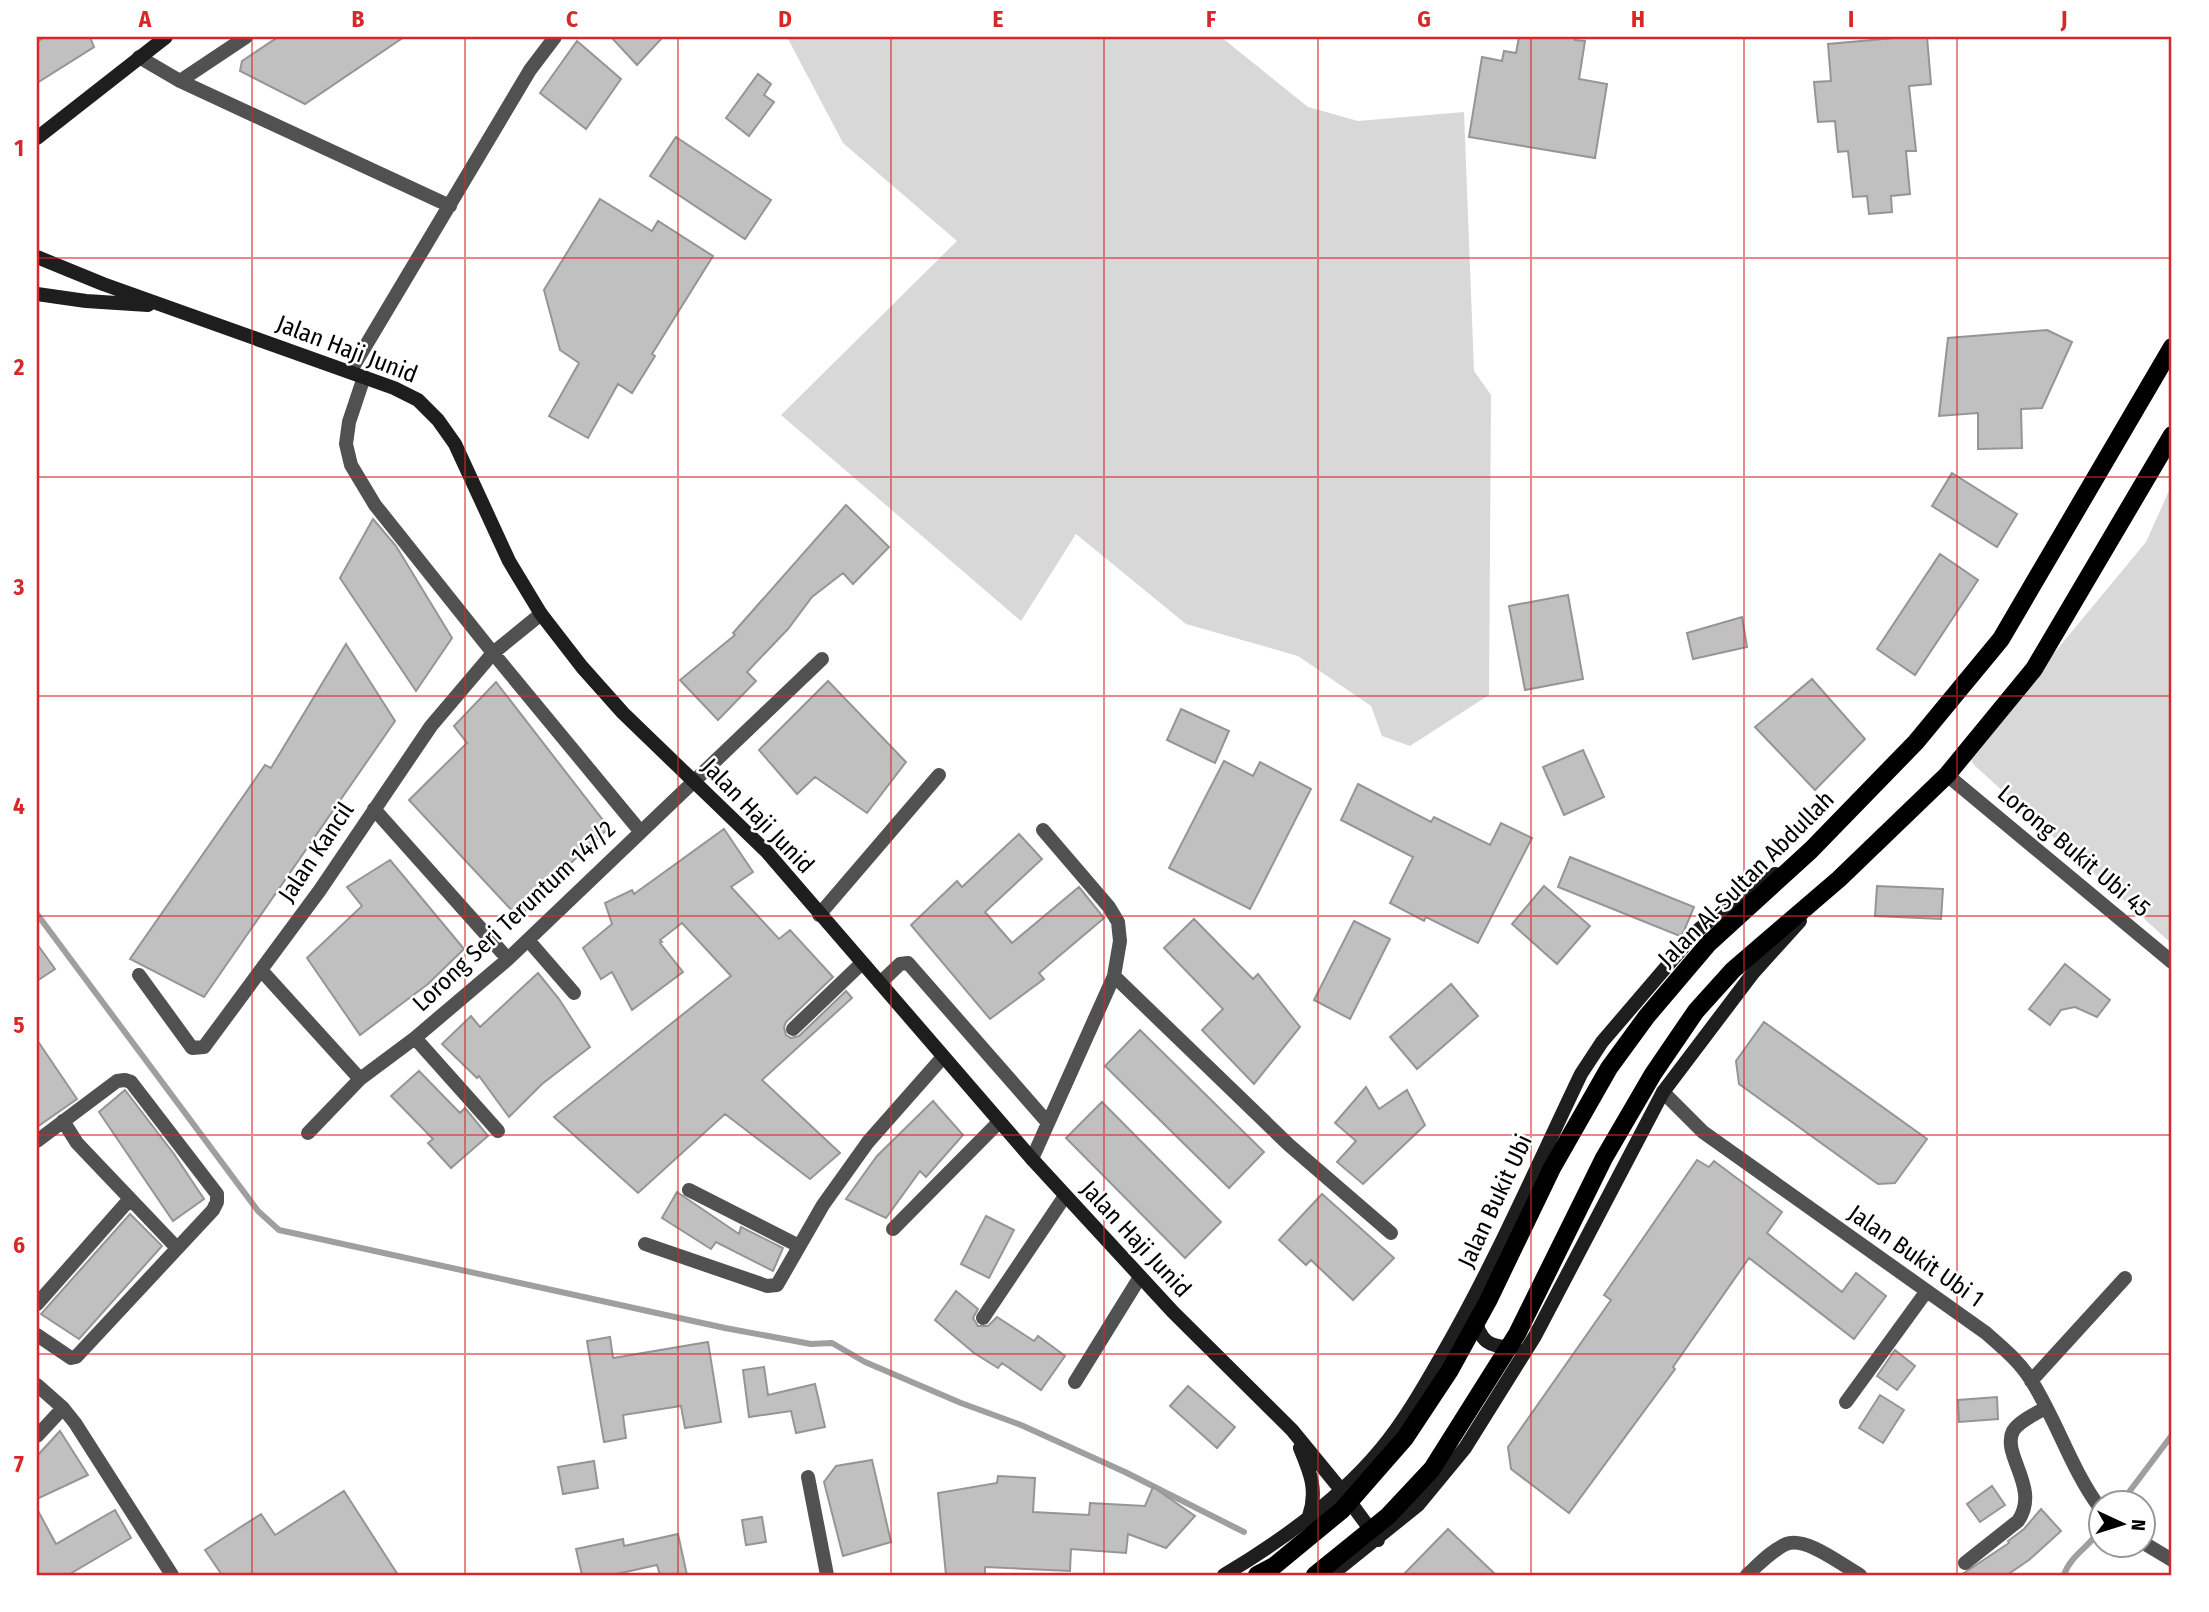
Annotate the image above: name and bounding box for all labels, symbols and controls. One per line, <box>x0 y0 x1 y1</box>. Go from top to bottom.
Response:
text: A <box>138 5 152 33</box>
text: B <box>352 5 365 33</box>
text: C <box>566 5 578 33</box>
text: D <box>778 5 792 33</box>
text: E <box>993 5 1004 33</box>
text: F <box>1206 5 1216 33</box>
text: G <box>1417 5 1431 33</box>
text: H <box>1631 5 1645 33</box>
text: I <box>1848 5 1854 33</box>
text: J <box>2060 5 2067 33</box>
text: 1 <box>14 134 24 162</box>
street label: Jalan Haji Junid <box>273 309 421 389</box>
text: 2 <box>13 353 25 381</box>
text: 3 <box>13 573 25 601</box>
street label: Jalan Haji Junid <box>696 753 820 879</box>
street label: Lorong Bukit Ubi 45 <box>1992 779 2156 923</box>
street label: Jalan Al-Sultan Abdullah <box>1652 785 1840 973</box>
text: 4 <box>13 792 25 820</box>
street label: Jalan Kancil <box>273 797 359 907</box>
street label: Lorong Seri Teruntum 147/2 <box>407 815 621 1017</box>
text: 5 <box>13 1011 25 1039</box>
street label: Jalan Bukit Ubi <box>1452 1130 1538 1272</box>
street label: Jalan Haji Junid <box>1075 1175 1197 1303</box>
street label: Jalan Bukit Ubi 1 <box>1843 1199 1989 1313</box>
text: 6 <box>13 1231 25 1259</box>
text: 7 <box>14 1450 24 1478</box>
north arrow <box>2086 1490 2156 1560</box>
text: N <box>2127 1519 2150 1532</box>

